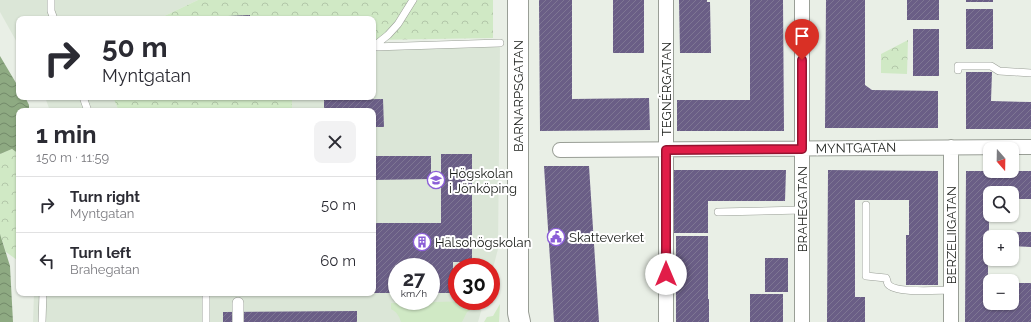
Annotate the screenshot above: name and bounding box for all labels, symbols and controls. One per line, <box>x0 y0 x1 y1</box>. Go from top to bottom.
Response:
pin <box>785 19 819 60</box>
icon: arrive <box>791 25 813 47</box>
text: 50 m <box>102 31 168 64</box>
icon: right <box>36 32 88 84</box>
street label: BARNARPSGATAN <box>511 40 526 152</box>
street label: TEGNÉRGATAN <box>659 42 674 136</box>
text: Myntgatan <box>102 65 191 86</box>
text: 1 min <box>36 120 97 149</box>
button: close <box>314 121 356 163</box>
street label: MYNTGATAN <box>816 140 896 156</box>
north arrow <box>983 142 1019 178</box>
map controls <box>983 142 1019 310</box>
text: 150 m · 11:59 <box>36 150 109 165</box>
place label: Högskolan i Jönköping <box>449 166 517 196</box>
street label: BRAHEGATAN <box>795 166 810 252</box>
school or university icon: Högskolan i Jönköping <box>426 170 446 190</box>
street label: BERZELIIGATAN <box>944 186 959 284</box>
button: search <box>983 186 1019 222</box>
text: Turn right <box>70 188 140 206</box>
icon: right <box>36 194 58 216</box>
text: 50 m <box>321 196 356 214</box>
text: Myntgatan <box>70 206 134 221</box>
public building icon: Skatteverket <box>546 227 566 247</box>
place label: Skatteverket <box>569 230 645 245</box>
button: + <box>983 230 1019 266</box>
building icon: Hälsohögskolan <box>412 232 432 252</box>
place label: Hälsohögskolan <box>435 235 531 250</box>
text: Turn left <box>70 244 131 262</box>
icon: left <box>36 250 58 272</box>
text: 60 m <box>320 252 356 270</box>
position arrow <box>645 253 687 295</box>
speed limit sign: 30 <box>448 258 500 310</box>
text: Brahegatan <box>70 262 140 277</box>
text: 27 <box>403 267 425 291</box>
button: − <box>983 274 1019 310</box>
text: km/h <box>401 288 427 299</box>

